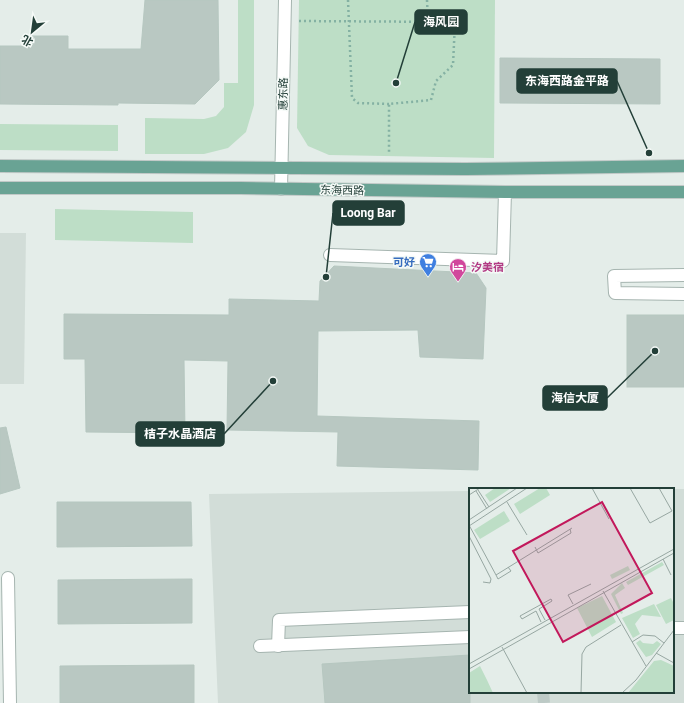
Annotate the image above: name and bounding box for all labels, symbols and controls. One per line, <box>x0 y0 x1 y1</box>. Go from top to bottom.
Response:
callout: 海风园 <box>415 10 467 34</box>
north arrow <box>12 12 52 52</box>
text: 海风园 <box>423 15 459 29</box>
text: 北 <box>19 32 35 49</box>
callout: 东海西路金平路 <box>517 69 617 93</box>
text: 东海西路金平路 <box>525 74 609 88</box>
street label: 惠东路 <box>277 77 290 111</box>
street label: 东海西路 <box>320 184 364 197</box>
callout: Loong Bar <box>333 201 404 225</box>
text: Loong Bar <box>340 206 396 220</box>
supermarket icon: 可好 <box>418 252 438 277</box>
place label: 可好 <box>393 256 415 269</box>
hotel icon: 汐美宿 <box>448 257 468 282</box>
place label: 汐美宿 <box>471 261 504 274</box>
callout: 海信大厦 <box>543 386 607 410</box>
text: 海信大厦 <box>551 391 599 405</box>
callout: 桔子水晶酒店 <box>136 422 224 446</box>
text: 桔子水晶酒店 <box>144 427 216 441</box>
inset map <box>469 488 674 693</box>

